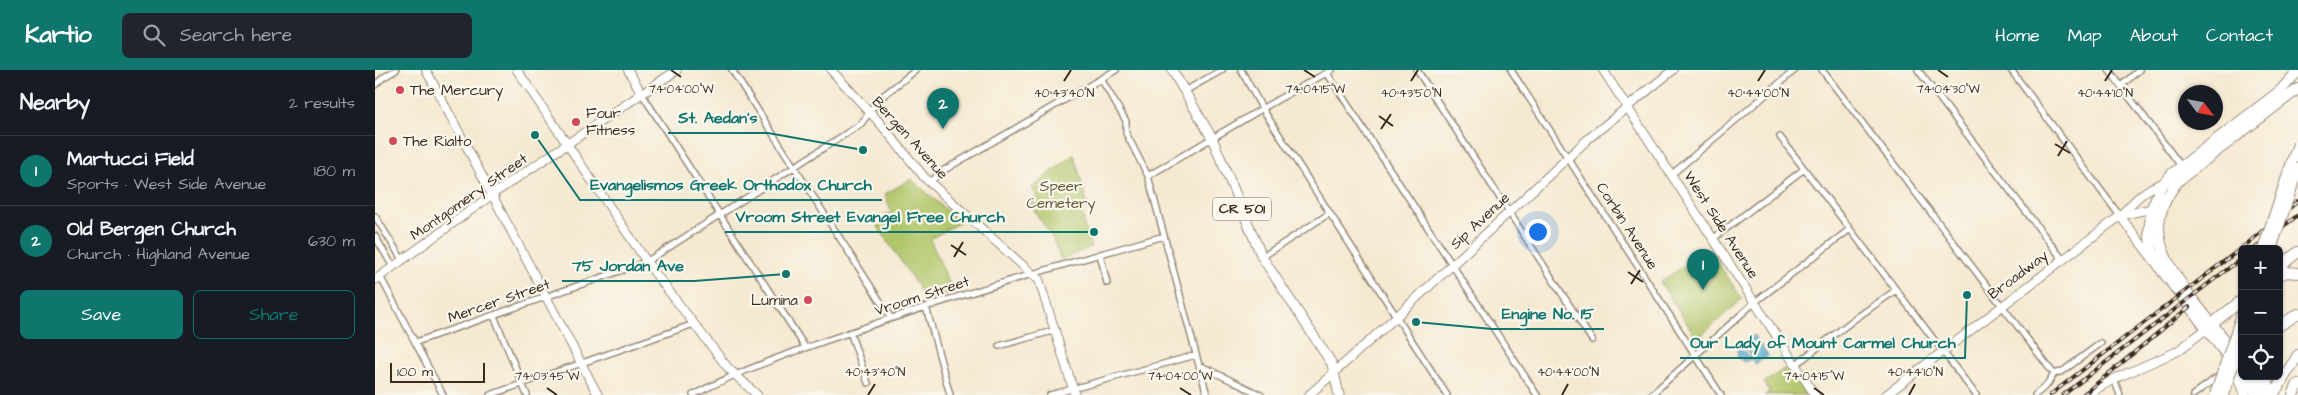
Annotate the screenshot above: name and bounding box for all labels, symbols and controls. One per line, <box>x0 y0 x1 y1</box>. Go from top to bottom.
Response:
search box <box>122 13 472 58</box>
text: Kartio <box>25 18 92 52</box>
icon: search <box>140 21 168 49</box>
text: Search here <box>180 22 292 49</box>
text: Home <box>1995 23 2040 48</box>
text: Map <box>2068 23 2102 48</box>
text: About <box>2130 23 2178 48</box>
text: Contact <box>2206 23 2273 48</box>
place label: The Mercury <box>410 80 503 102</box>
text: 74°04'00"W <box>648 81 714 98</box>
text: 74°04'15"W <box>1285 81 1346 98</box>
text: 74°04'30"W <box>1916 81 1981 98</box>
marker: The Mercury <box>394 84 406 96</box>
text: 40°43'40"N <box>1034 85 1095 102</box>
text: 40°43'50"N <box>1380 85 1442 102</box>
text: 40°44'00"N <box>1727 85 1790 102</box>
text: 40°44'10"N <box>2077 85 2134 102</box>
north arrow <box>2178 85 2223 130</box>
text: Nearby <box>20 88 90 117</box>
pin: 2 <box>927 88 959 129</box>
text: 2 results <box>289 92 355 114</box>
street label: Bergen Avenue <box>866 92 953 185</box>
callout: St. Aedan's <box>668 102 768 133</box>
place label: Four Fitness <box>586 103 636 141</box>
text: St. Aedan's <box>677 107 758 129</box>
marker: Four Fitness <box>570 116 582 128</box>
place label: The Rialto <box>403 131 472 152</box>
marker: The Rialto <box>387 135 399 147</box>
text: Martucci Field <box>67 146 194 173</box>
street label: Montgomery Street <box>406 148 533 246</box>
text: 1 <box>35 160 37 182</box>
text: 180 m <box>314 160 355 182</box>
street label: West Side Avenue <box>1678 167 1764 283</box>
callout: Evangelismos Greek Orthodox Church <box>580 169 882 200</box>
text: Sports · West Side Avenue <box>67 173 266 195</box>
text: Evangelismos Greek Orthodox Church <box>590 174 873 198</box>
park label: Speer Cemetery <box>1026 176 1096 215</box>
street label: Corbin Avenue <box>1591 178 1663 274</box>
street label: Sip Avenue <box>1445 188 1515 254</box>
road number: CR 501 <box>1213 198 1271 220</box>
callout: Vroom Street Evangel Free Church <box>725 201 1014 232</box>
text: Vroom Street Evangel Free Church <box>734 206 1006 230</box>
text: Old Bergen Church <box>67 216 236 243</box>
your location <box>1525 219 1551 245</box>
text: 2 <box>31 230 41 252</box>
text: 630 m <box>308 230 355 252</box>
text: Church · Highland Avenue <box>67 243 250 265</box>
street label: Broadway <box>1983 245 2053 305</box>
map controls <box>2238 245 2283 380</box>
button: + <box>2238 245 2283 290</box>
pin: 1 <box>1687 249 1719 290</box>
callout: 75 Jordan Ave <box>562 250 694 281</box>
text: 75 Jordan Ave <box>571 255 684 277</box>
street label: Vroom Street <box>872 271 972 321</box>
street label: Mercer Street <box>445 274 553 328</box>
button: Save <box>20 290 183 339</box>
button: Share <box>193 290 355 339</box>
place label: Lumina <box>751 290 798 311</box>
button: − <box>2238 290 2283 335</box>
marker: Lumina <box>802 294 814 306</box>
callout: Engine No. 15 <box>1492 298 1604 329</box>
text: Engine No. 15 <box>1502 303 1595 327</box>
callout: Our Lady of Mount Carmel Church <box>1680 327 1965 358</box>
text: Our Lady of Mount Carmel Church <box>1690 332 1957 355</box>
button: locate <box>2238 335 2283 380</box>
scale bar <box>390 360 485 383</box>
text: 100 m <box>397 362 433 382</box>
text: 40°43'40"N <box>845 364 906 381</box>
text: 40°44'00"N <box>1537 364 1600 381</box>
text: 40°44'10"N <box>1887 364 1944 381</box>
text: 74°03'45"W <box>515 368 580 385</box>
text: 74°04'00"W <box>1147 368 1213 385</box>
text: 74°04'15"W <box>1784 368 1845 385</box>

